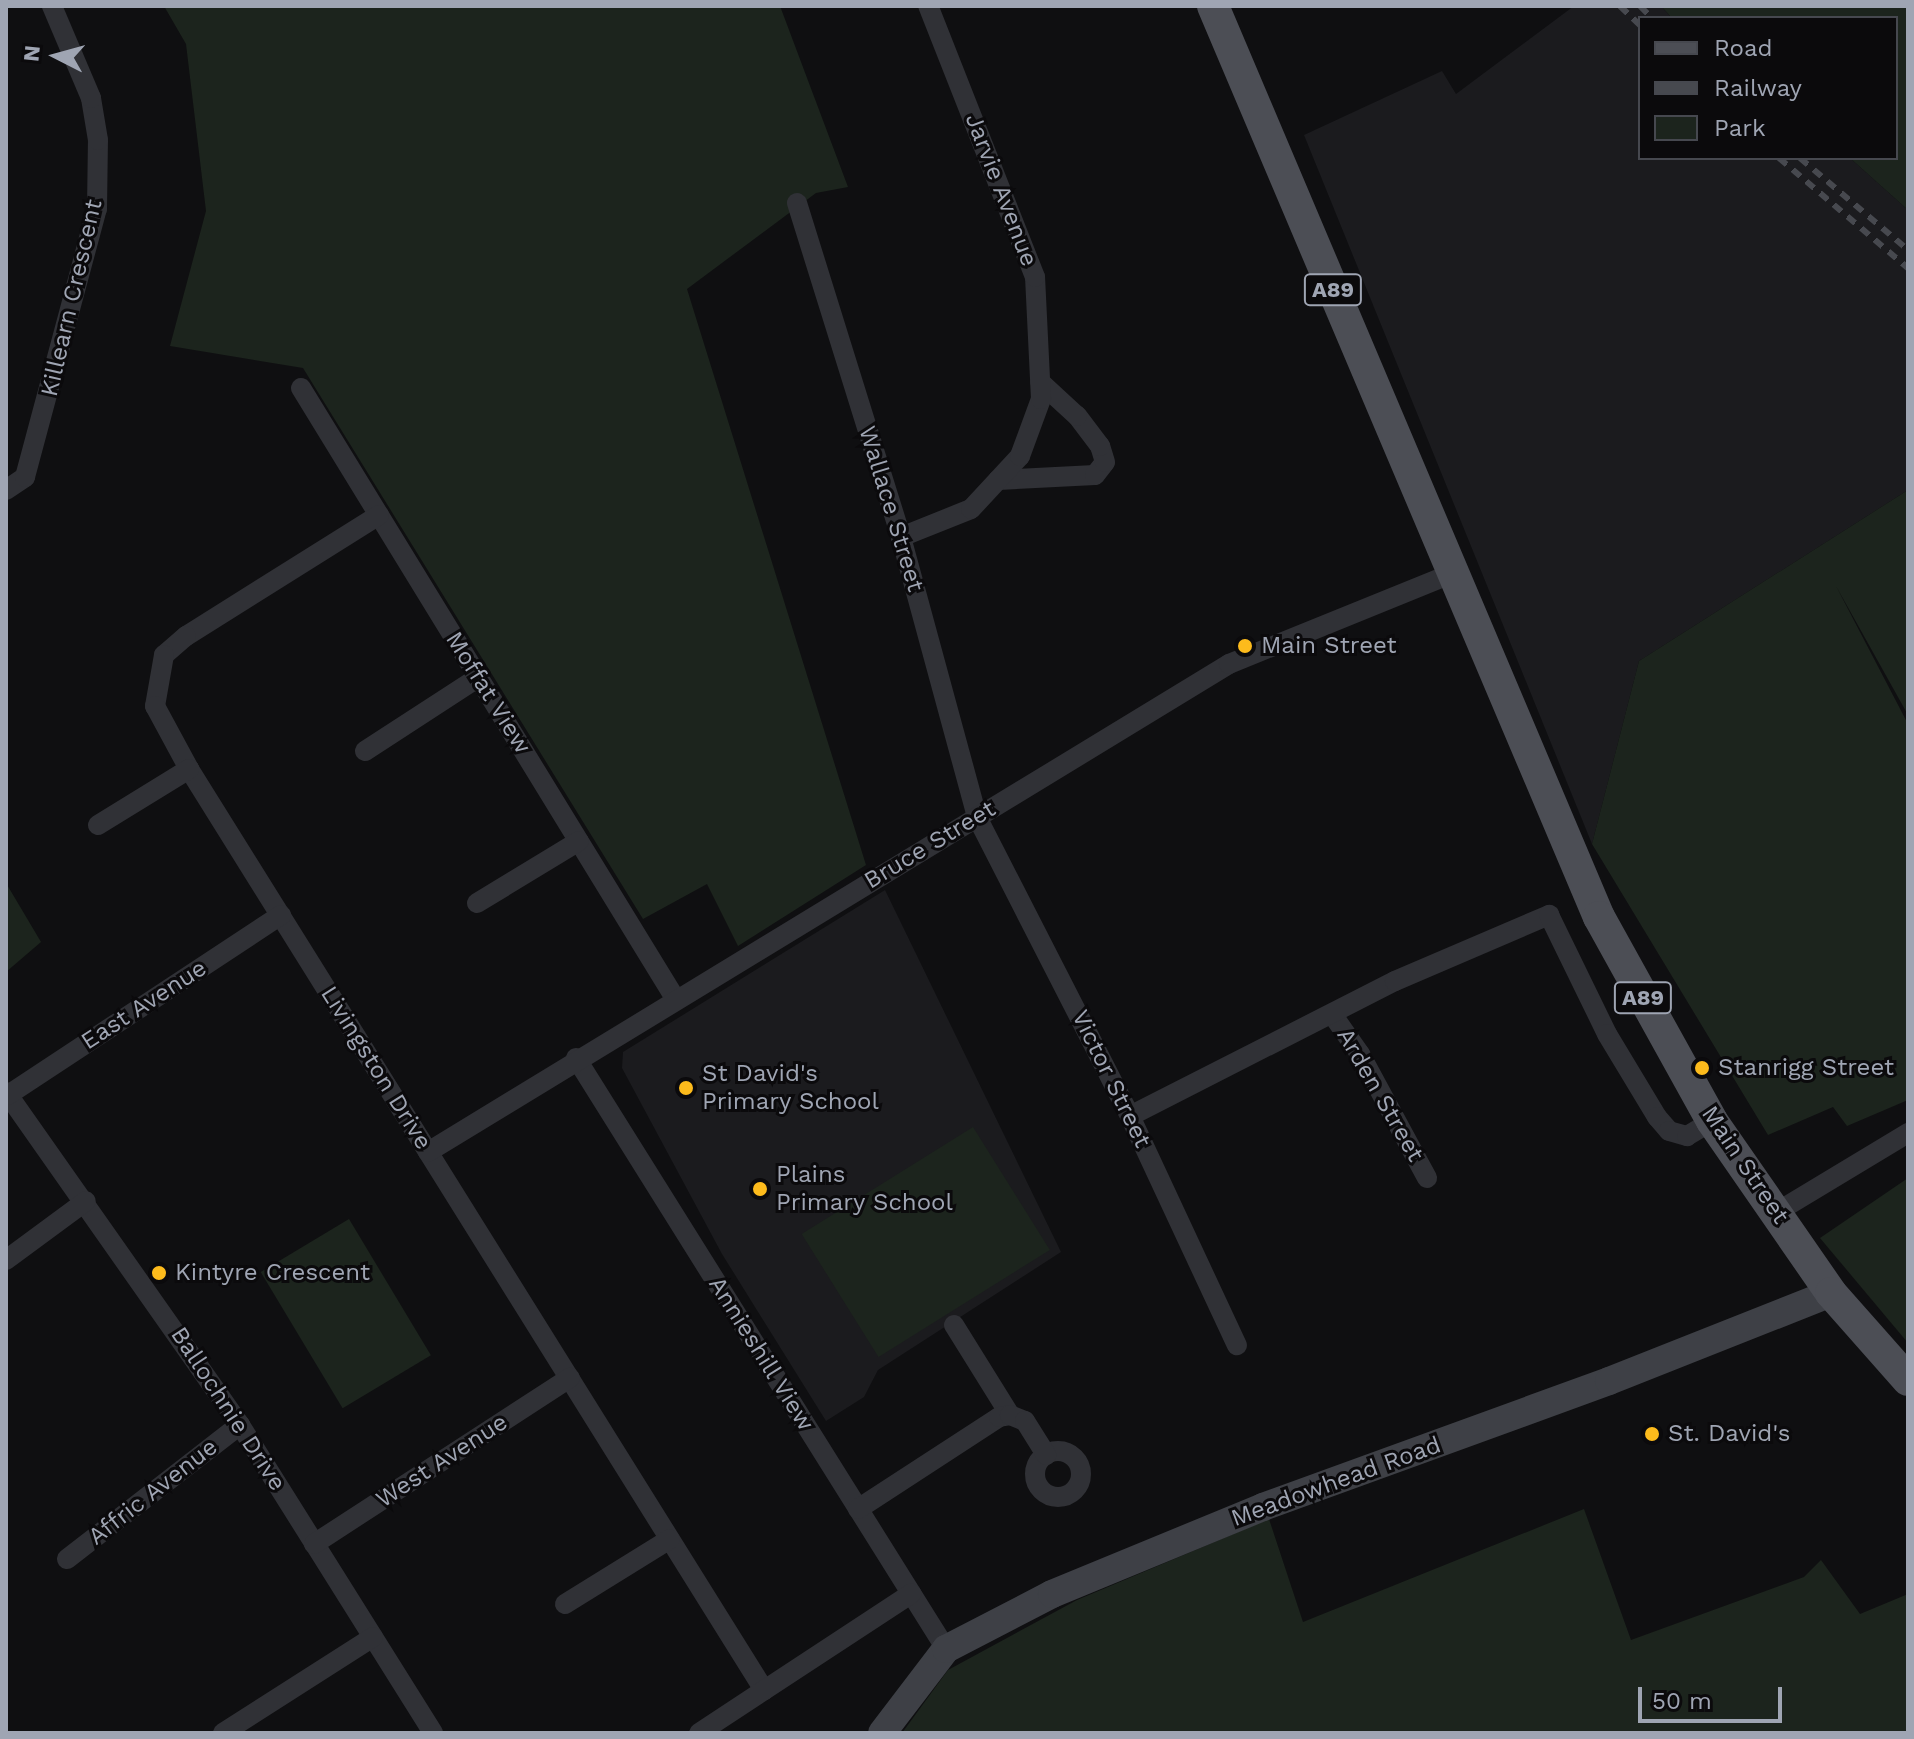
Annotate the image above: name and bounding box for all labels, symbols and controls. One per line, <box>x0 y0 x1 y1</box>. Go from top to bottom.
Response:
north arrow <box>16 16 96 96</box>
legend <box>1638 16 1898 160</box>
text: Road <box>1714 34 1773 62</box>
text: N <box>18 44 45 63</box>
text: Railway <box>1714 74 1802 102</box>
street label: Jarvie Avenue <box>958 109 1044 271</box>
text: Park <box>1714 114 1766 142</box>
street label: Killearn Crescent <box>35 197 109 399</box>
road number: A89 <box>1303 272 1363 308</box>
street label: Wallace Street <box>852 423 930 595</box>
street label: Moffat View <box>439 626 537 760</box>
place label: Main Street <box>1261 632 1397 660</box>
marker: Main Street <box>1236 637 1254 655</box>
street label: Bruce Street <box>859 795 1001 895</box>
street label: East Avenue <box>75 954 213 1056</box>
road number: A89 <box>1613 980 1673 1016</box>
street label: Livingston Drive <box>314 981 438 1155</box>
street label: Victor Street <box>1065 1005 1157 1153</box>
street label: Arden Street <box>1330 1023 1430 1167</box>
place label: Stanrigg Street <box>1718 1054 1894 1082</box>
marker: Stanrigg Street <box>1693 1059 1711 1077</box>
place label: St David's Primary School <box>702 1060 879 1116</box>
marker: St David's Primary School <box>677 1079 695 1097</box>
street label: Main Street <box>1695 1101 1795 1229</box>
place label: Plains Primary School <box>776 1161 953 1217</box>
marker: Plains Primary School <box>751 1180 769 1198</box>
place label: Kintyre Crescent <box>175 1259 370 1287</box>
marker: Kintyre Crescent <box>150 1264 168 1282</box>
street label: Annieshill View <box>702 1271 820 1437</box>
street label: Ballochnie Drive <box>164 1322 292 1496</box>
street label: West Avenue <box>370 1408 514 1514</box>
place label: St. David's <box>1668 1420 1790 1448</box>
marker: St. David's <box>1643 1425 1661 1443</box>
street label: Meadowhead Road <box>1227 1431 1445 1533</box>
street label: Affric Avenue <box>82 1432 224 1552</box>
scale bar <box>1642 1671 1786 1721</box>
text: 50 m <box>1652 1687 1712 1715</box>

